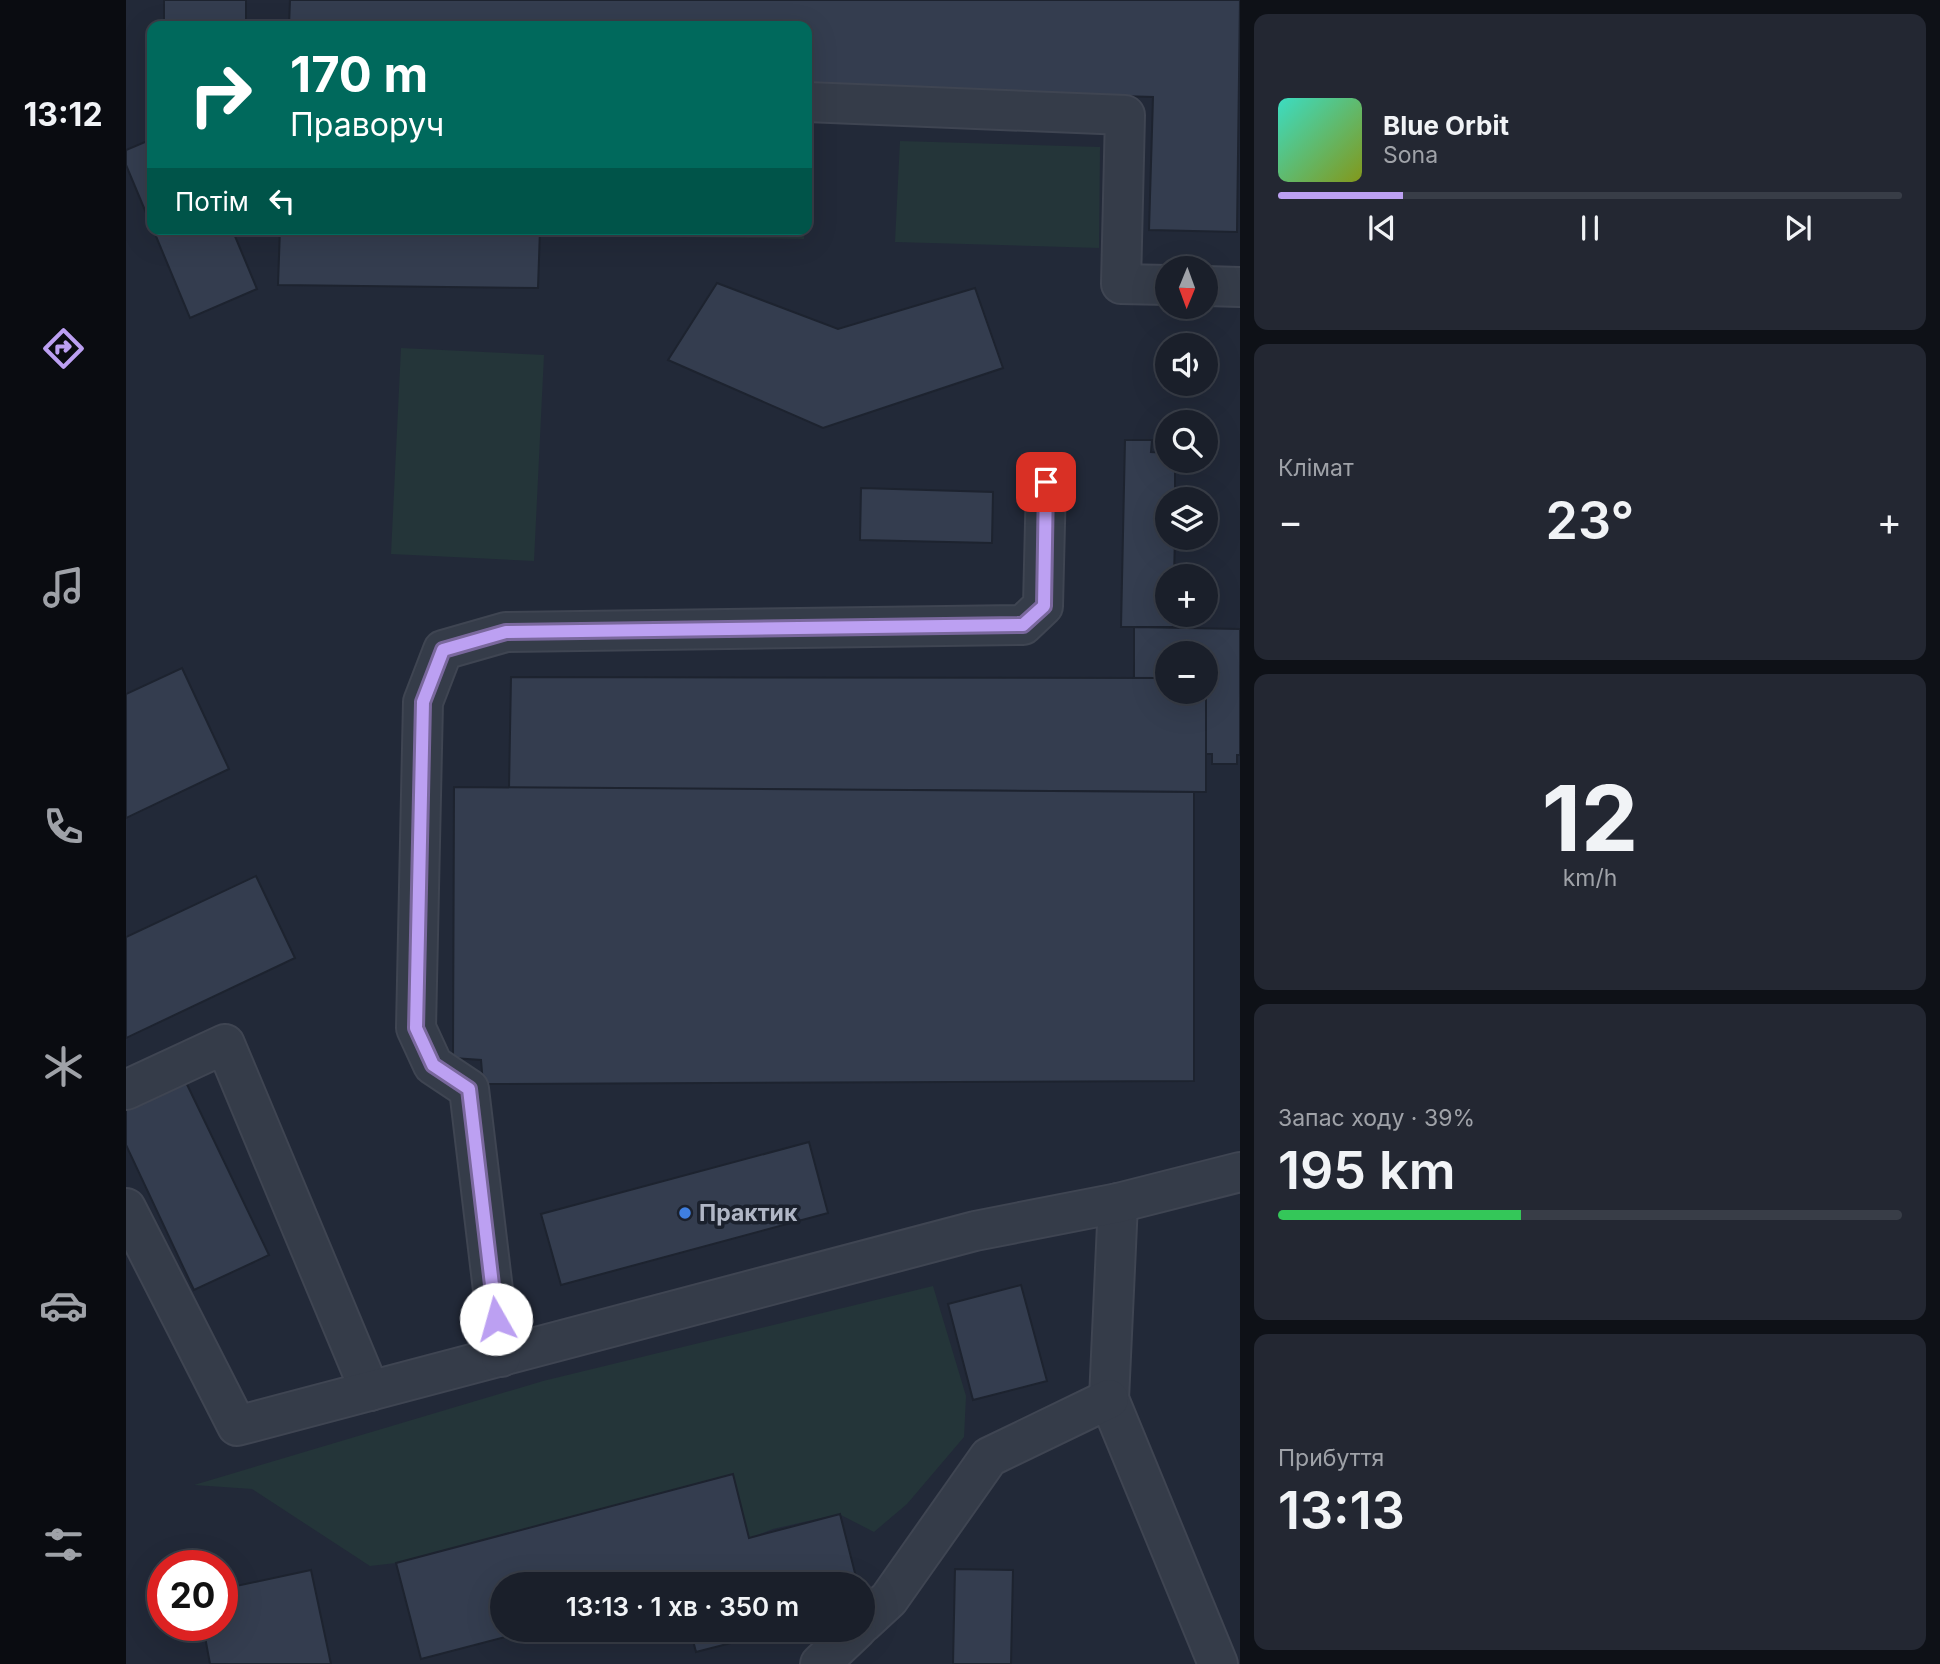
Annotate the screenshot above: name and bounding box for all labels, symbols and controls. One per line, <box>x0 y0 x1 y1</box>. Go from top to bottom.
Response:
text: 170 m <box>290 45 428 104</box>
icon: right <box>175 49 266 140</box>
text: 13:12 <box>23 95 103 134</box>
text: Праворуч <box>290 105 444 144</box>
text: Blue Orbit <box>1383 110 1509 141</box>
text: Sona <box>1383 141 1438 169</box>
icon: left <box>263 182 301 220</box>
text: Потім <box>175 186 249 217</box>
icon: previous <box>1363 209 1401 247</box>
icon: pause <box>1571 209 1609 247</box>
icon: next <box>1779 209 1817 247</box>
north arrow <box>1155 256 1218 318</box>
map controls <box>1155 256 1218 704</box>
icon: directions <box>39 324 88 373</box>
button: sound <box>1155 333 1218 396</box>
button: search <box>1155 410 1218 473</box>
pin <box>1016 452 1076 512</box>
text: Клімат <box>1278 454 1354 482</box>
icon: arrive <box>1027 463 1065 501</box>
button: layers <box>1155 487 1218 550</box>
text: 23° <box>1546 489 1634 552</box>
text: − <box>1278 498 1303 544</box>
text: + <box>1877 498 1902 544</box>
icon: music <box>39 563 88 612</box>
button: + <box>1155 564 1218 627</box>
button: − <box>1155 641 1218 704</box>
text: 12 <box>1542 763 1638 873</box>
icon: phone <box>39 802 88 851</box>
text: km/h <box>1563 864 1617 892</box>
icon: climate <box>39 1042 88 1091</box>
text: Запас ходу · 39% <box>1278 1104 1475 1132</box>
text: 195 km <box>1278 1139 1455 1202</box>
place label: Практик <box>699 1199 798 1227</box>
marker: Практик <box>677 1205 693 1221</box>
icon: car <box>39 1281 88 1330</box>
position arrow <box>459 1282 533 1356</box>
text: Прибуття <box>1278 1444 1384 1472</box>
text: 13:13 <box>1278 1479 1405 1542</box>
icon: filters <box>39 1520 88 1569</box>
speed limit sign: 20 <box>147 1550 238 1641</box>
text: 13:13 · 1 хв · 350 m <box>566 1591 799 1622</box>

